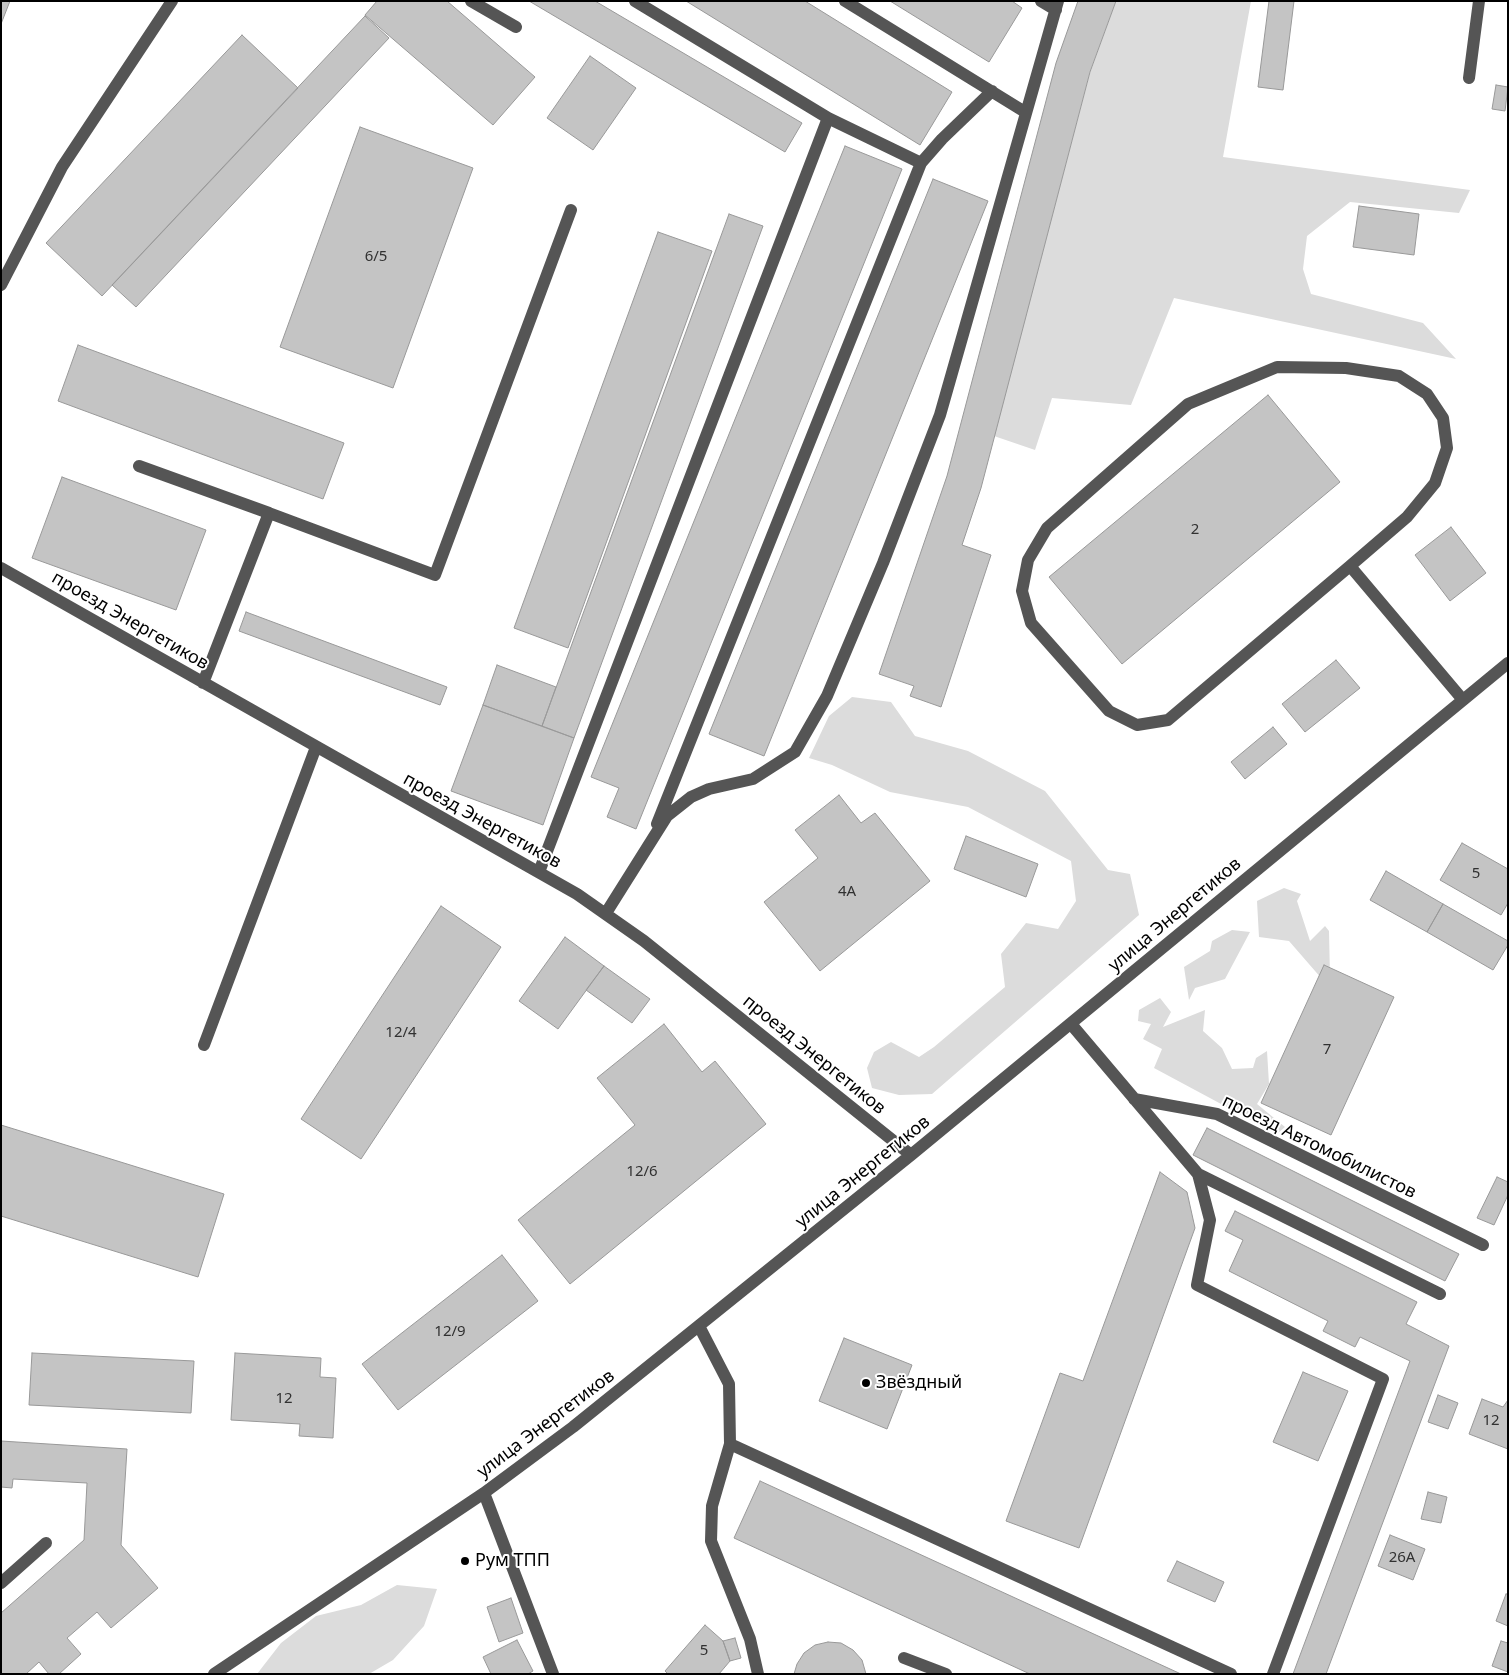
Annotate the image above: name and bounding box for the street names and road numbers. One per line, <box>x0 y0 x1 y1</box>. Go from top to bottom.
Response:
street label: проезд Энергетиков <box>48 567 212 675</box>
street label: проезд Энергетиков <box>399 769 565 873</box>
street label: улица Энергетиков <box>1104 853 1246 977</box>
street label: проезд Энергетиков <box>738 991 890 1119</box>
street label: проезд Автомобилистов <box>1218 1091 1420 1203</box>
street label: улица Энергетиков <box>792 1111 934 1233</box>
street label: улица Энергетиков <box>473 1365 619 1483</box>

